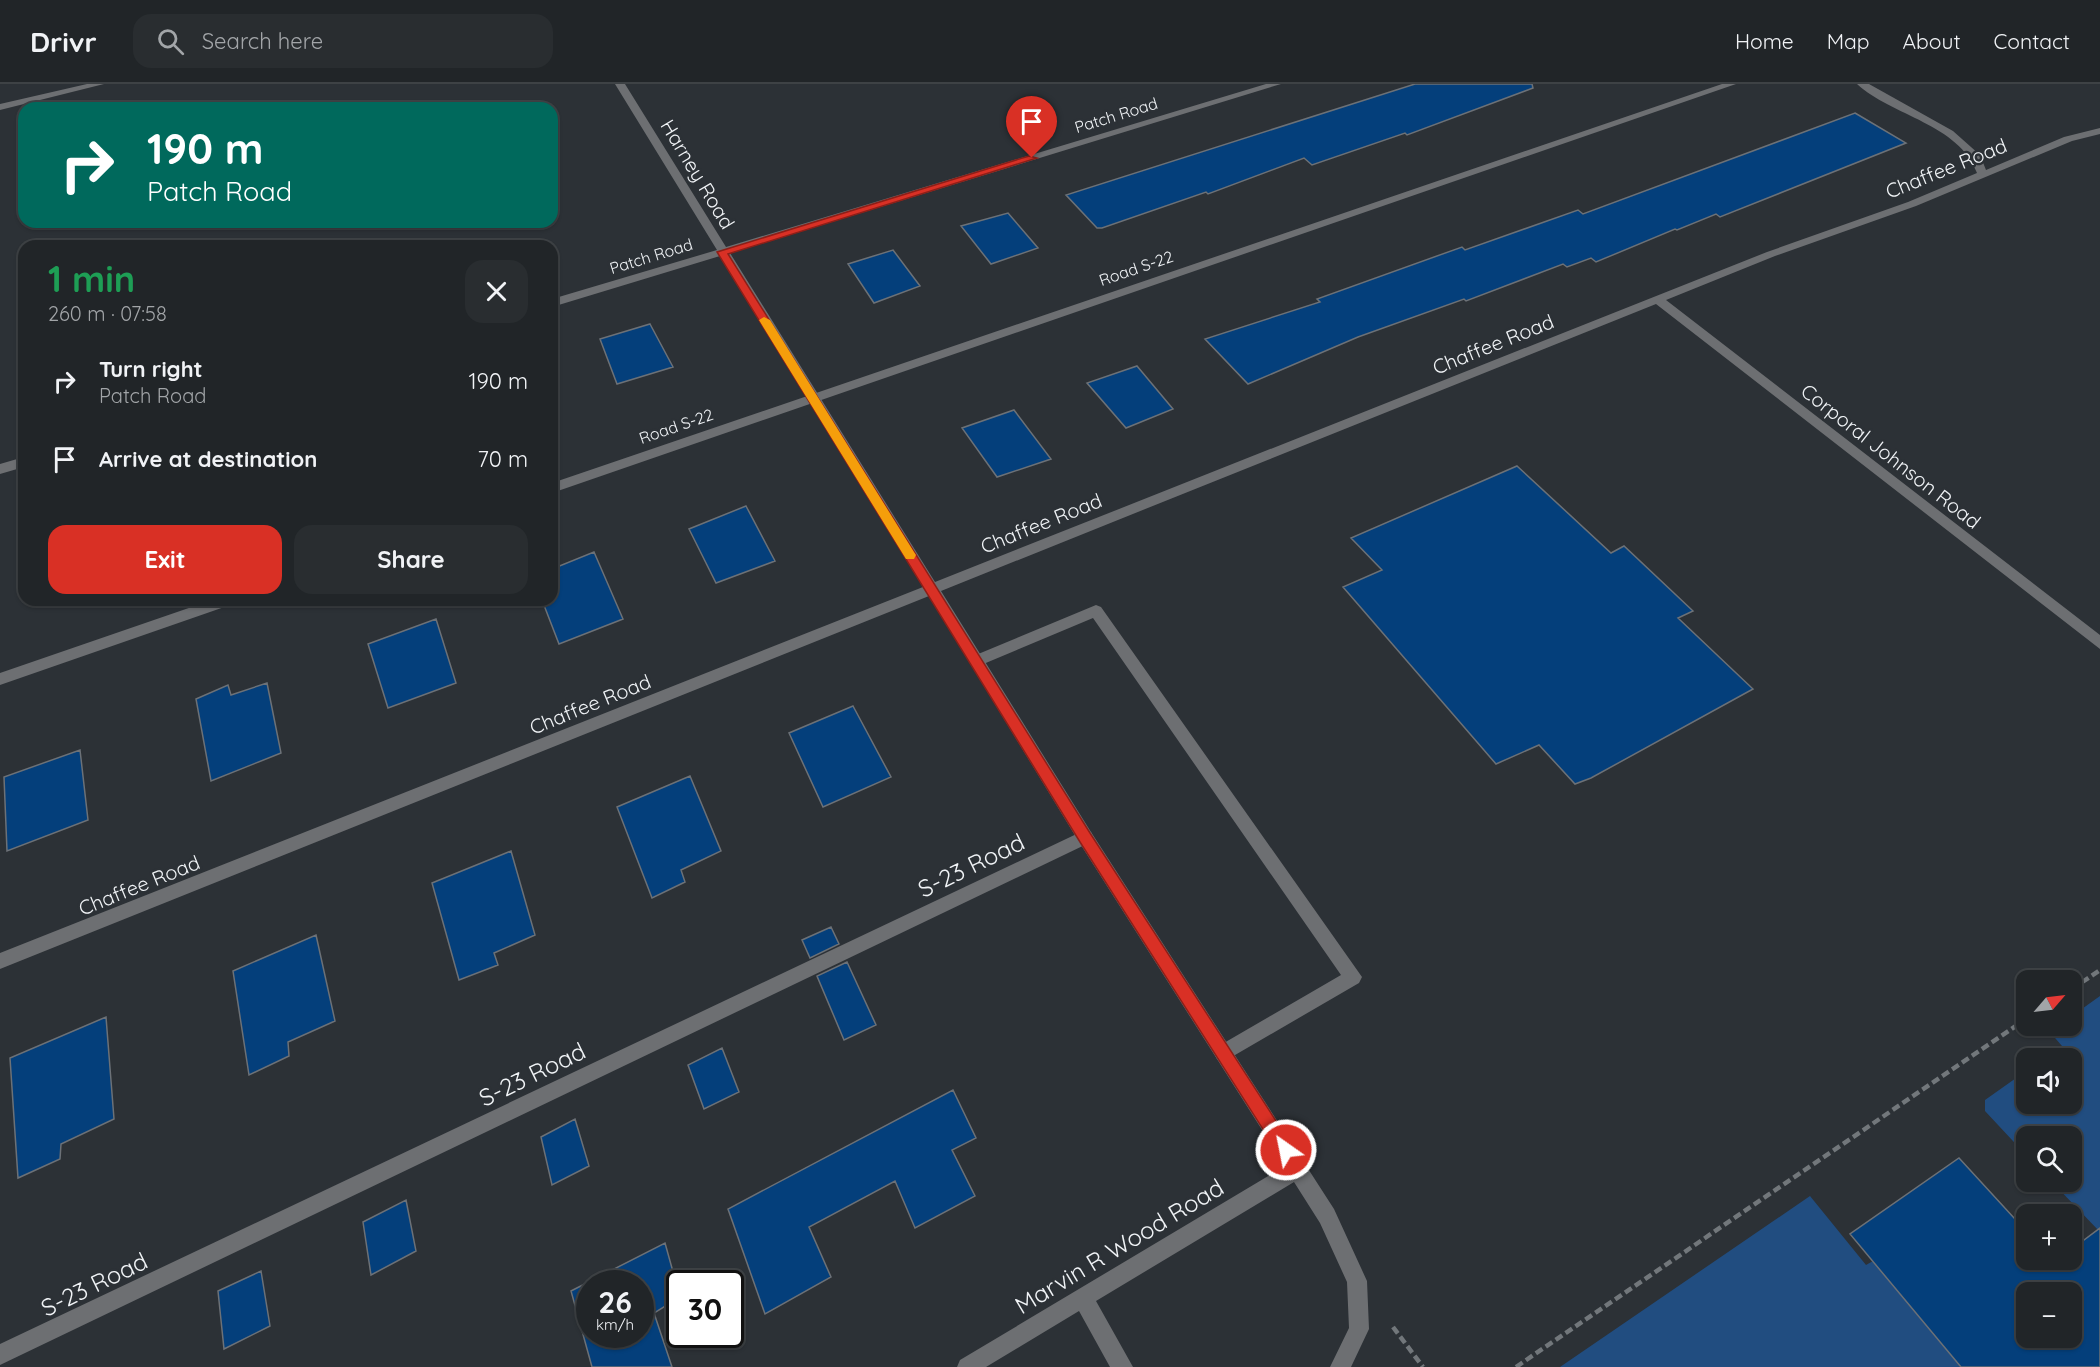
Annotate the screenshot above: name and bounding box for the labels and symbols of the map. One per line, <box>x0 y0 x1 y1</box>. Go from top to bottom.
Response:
street label: Patch Road <box>1072 93 1160 137</box>
pin <box>1006 96 1057 158</box>
street label: Harney Road <box>656 115 740 233</box>
street label: Chaffee Road <box>1882 132 2010 204</box>
street label: Patch Road <box>607 234 695 278</box>
street label: Road S-22 <box>1096 246 1176 290</box>
street label: Chaffee Road <box>1429 308 1557 380</box>
street label: Corporal Johnson Road <box>1796 378 1986 534</box>
street label: Road S-22 <box>636 404 716 448</box>
street label: Chaffee Road <box>977 487 1105 559</box>
street label: Chaffee Road <box>526 668 654 740</box>
street label: S-23 Road <box>913 826 1029 904</box>
street label: Chaffee Road <box>75 849 203 921</box>
north arrow <box>2016 970 2082 1036</box>
street label: S-23 Road <box>474 1035 590 1113</box>
position arrow <box>1254 1118 1318 1182</box>
street label: Marvin R Wood Road <box>1009 1172 1229 1320</box>
street label: S-23 Road <box>36 1245 152 1323</box>
speed limit sign: 30 <box>666 1270 744 1348</box>

